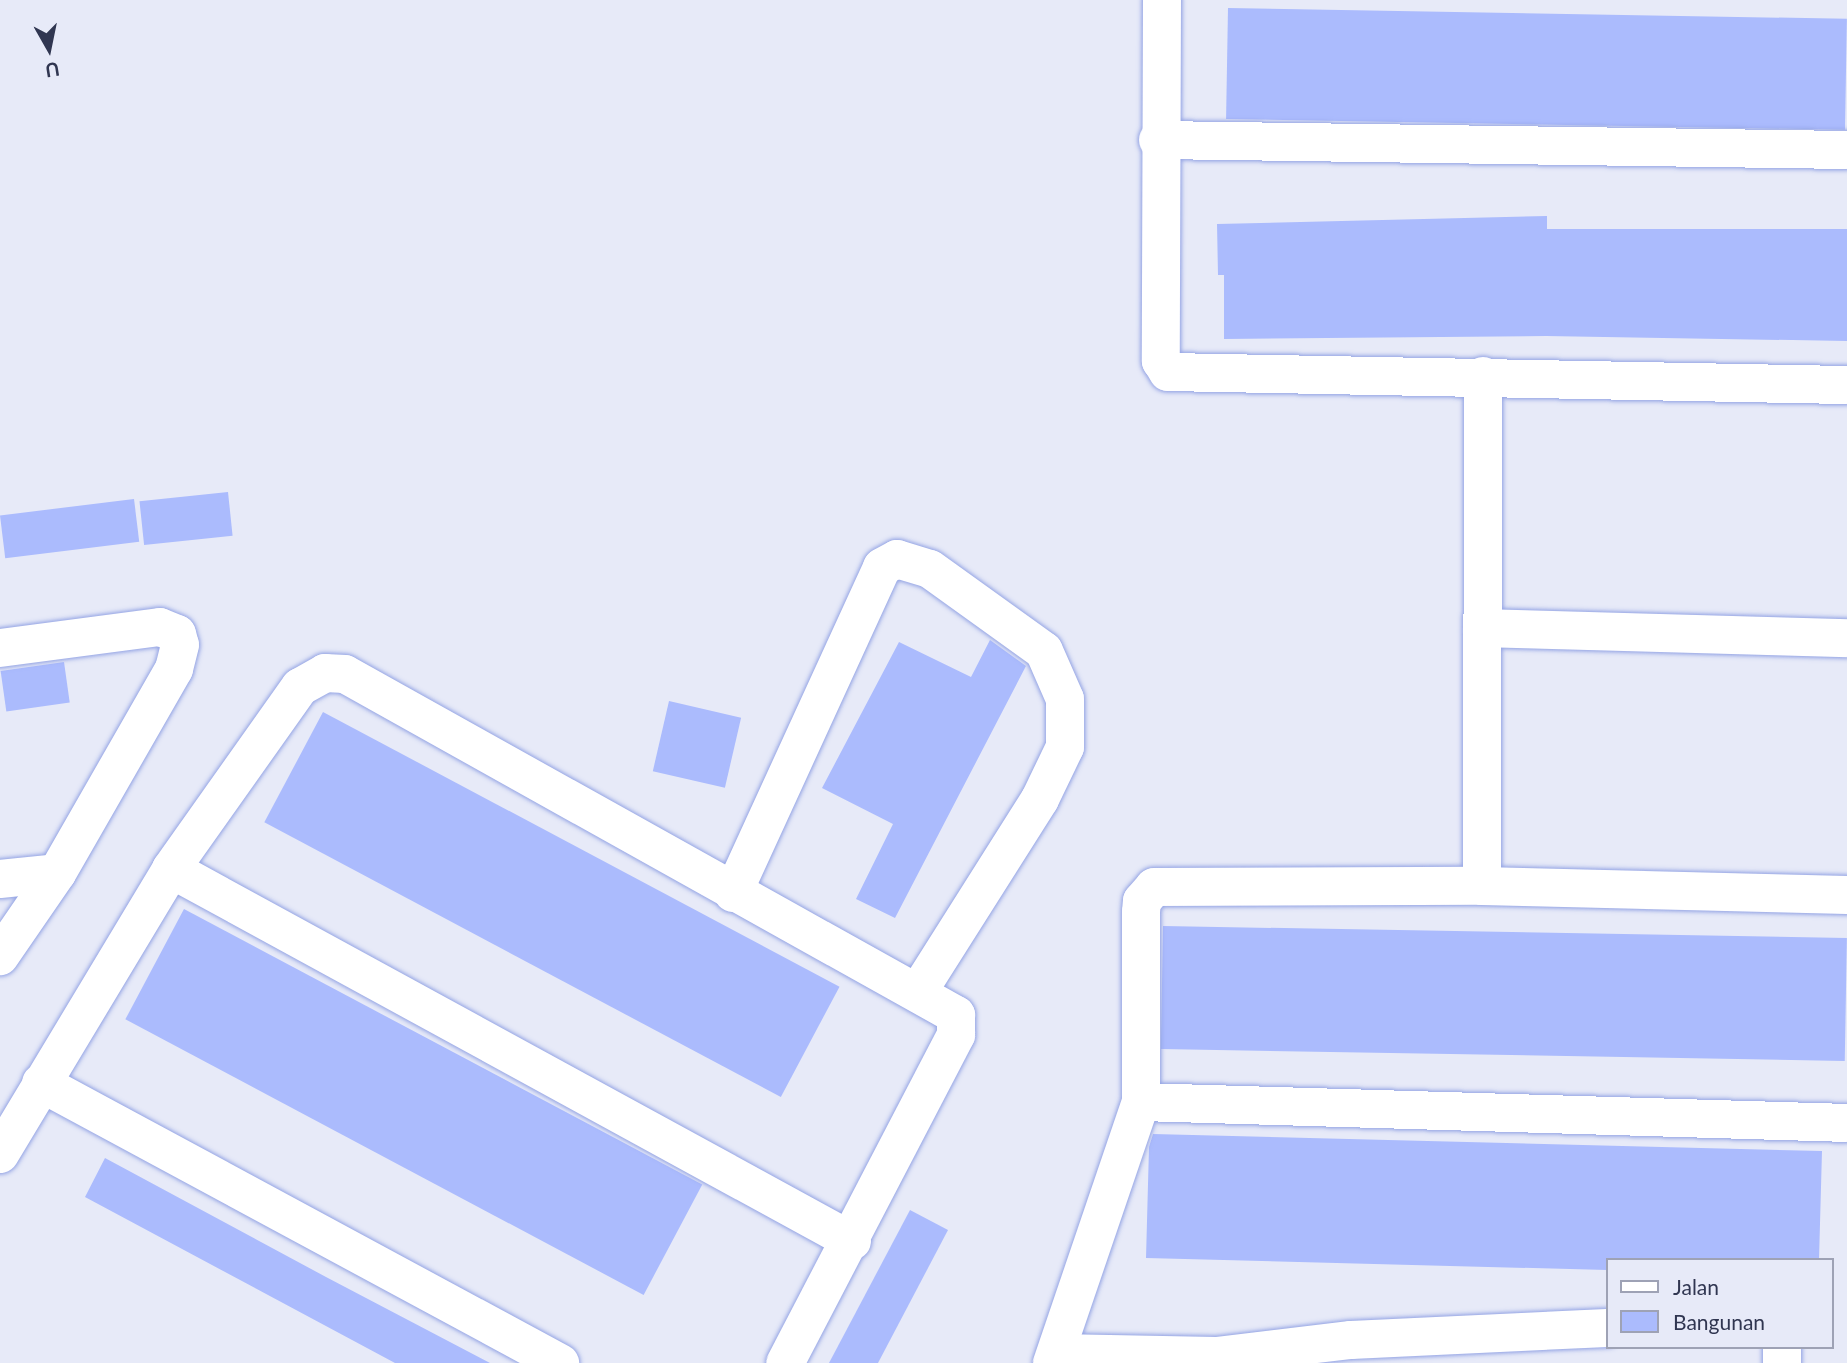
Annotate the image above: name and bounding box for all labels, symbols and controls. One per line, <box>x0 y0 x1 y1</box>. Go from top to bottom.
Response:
north arrow <box>14 14 84 84</box>
text: U <box>44 58 61 83</box>
legend <box>1605 1258 1833 1349</box>
text: Jalan <box>1673 1274 1719 1299</box>
text: Bangunan <box>1673 1309 1765 1334</box>

